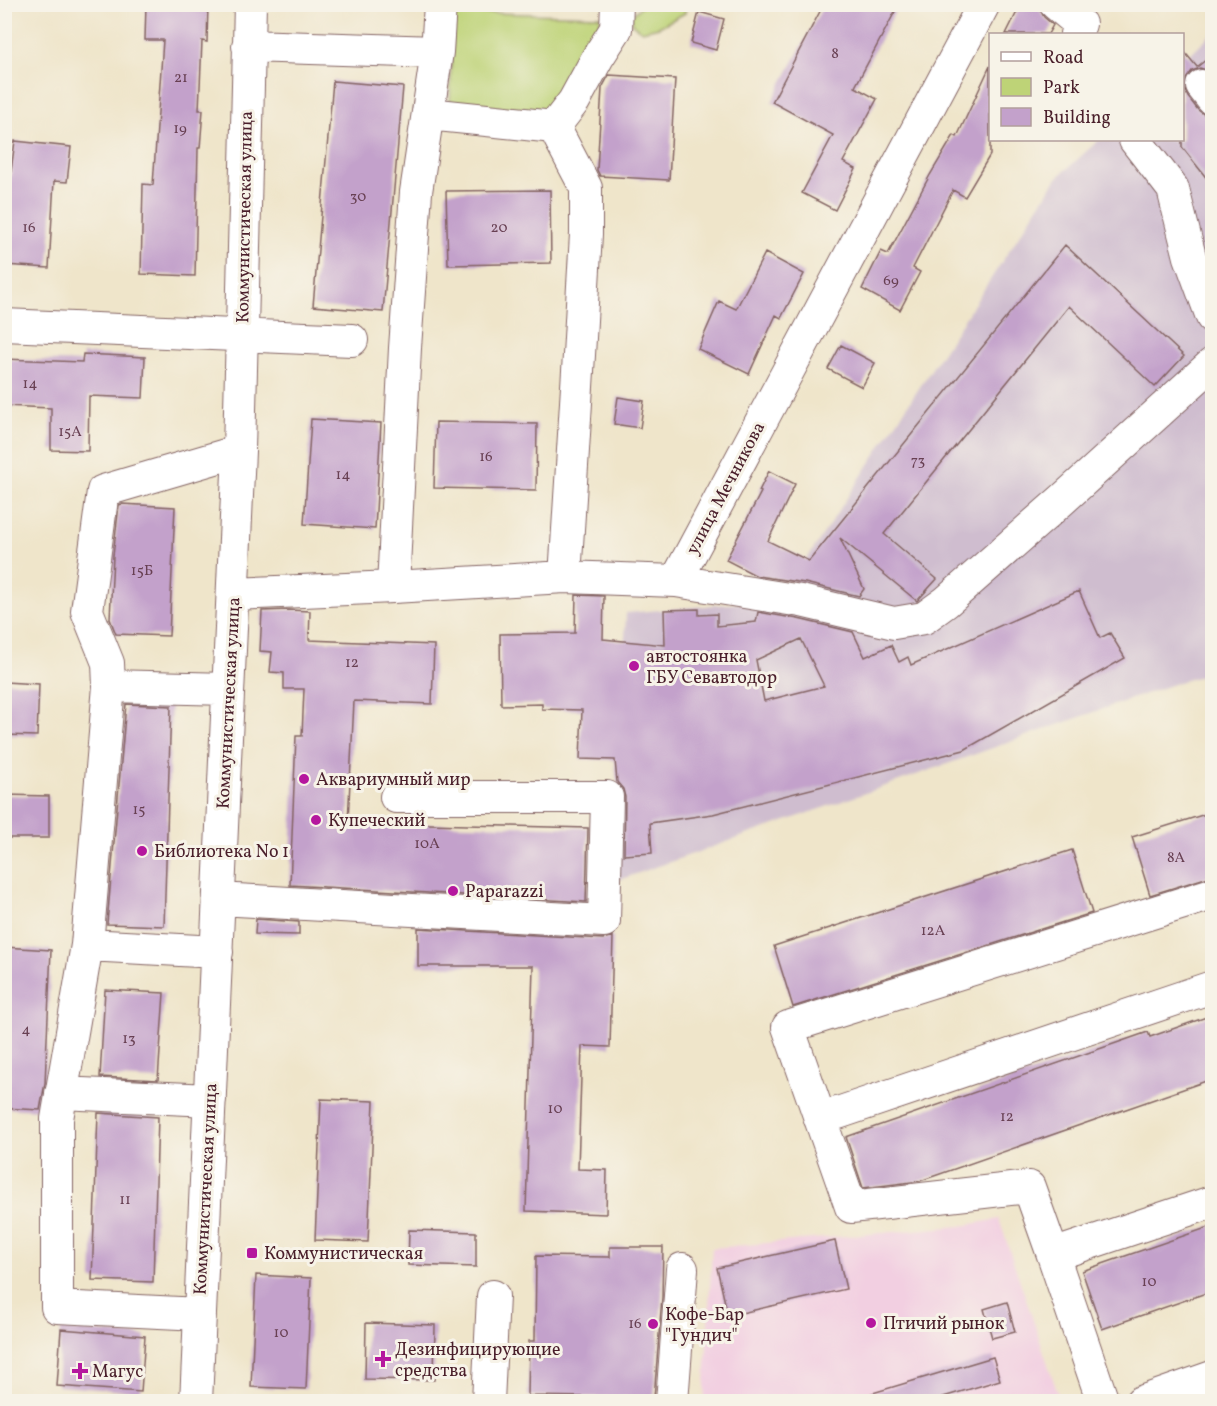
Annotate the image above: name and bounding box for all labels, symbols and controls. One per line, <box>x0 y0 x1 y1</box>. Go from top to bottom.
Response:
legend <box>989 33 1184 141</box>
house number: 8 <box>831 44 839 65</box>
text: Road <box>1043 46 1084 71</box>
house number: 21 <box>174 68 188 89</box>
text: Park <box>1043 76 1080 101</box>
text: Building <box>1043 106 1111 131</box>
street label: Коммунистическая улица <box>231 111 260 323</box>
house number: 19 <box>173 119 187 140</box>
house number: 30 <box>350 187 366 208</box>
house number: 16 <box>22 218 36 239</box>
house number: 20 <box>491 218 507 239</box>
house number: 69 <box>883 271 899 292</box>
house number: 14 <box>23 374 37 395</box>
street label: улица Мечникова <box>681 418 772 560</box>
house number: 15А <box>58 422 82 443</box>
house number: 16 <box>479 447 493 468</box>
house number: 73 <box>911 451 925 472</box>
house number: 14 <box>336 465 350 486</box>
house number: 15Б <box>131 561 153 582</box>
street label: Коммунистическая улица <box>211 596 248 810</box>
place label: автостоянка ГБУ Севавтодор <box>646 645 777 691</box>
house number: 12 <box>345 653 359 674</box>
marker: автостоянка ГБУ Севавтодор <box>627 659 641 673</box>
place label: Аквариумный мир <box>316 768 470 793</box>
marker: Аквариумный мир <box>297 772 311 786</box>
house number: 15 <box>132 800 146 821</box>
place label: Купеческий <box>328 809 425 834</box>
marker: Купеческий <box>309 813 323 827</box>
house number: 10А <box>414 834 440 855</box>
place label: Библиотека No 1 <box>154 840 289 865</box>
marker: Библиотека No 1 <box>135 844 149 858</box>
house number: 8А <box>1167 848 1186 869</box>
place label: Paparazzi <box>465 880 544 905</box>
marker: Paparazzi <box>446 884 460 898</box>
house number: 12А <box>921 921 946 942</box>
house number: 4 <box>22 1020 31 1041</box>
house number: 13 <box>122 1029 136 1050</box>
street label: Коммунистическая улица <box>188 1082 225 1296</box>
house number: 10 <box>548 1099 562 1120</box>
house number: 12 <box>1000 1107 1014 1128</box>
house number: 11 <box>119 1190 131 1211</box>
place label: Коммунистическая <box>264 1242 423 1267</box>
marker: Коммунистическая <box>245 1246 259 1260</box>
house number: 10 <box>1142 1272 1156 1293</box>
place label: Кофе-Бар "Гундич" <box>665 1303 744 1349</box>
place label: Птичий рынок <box>883 1312 1005 1337</box>
house number: 16 <box>628 1314 642 1335</box>
marker: Птичий рынок <box>864 1316 878 1330</box>
marker: Кофе-Бар "Гундич" <box>646 1317 660 1331</box>
house number: 10 <box>274 1323 288 1344</box>
place label: Дезинфицирующие средства <box>395 1338 561 1384</box>
marker: Дезинфицирующие средства <box>376 1352 390 1366</box>
place label: Магус <box>92 1360 143 1385</box>
marker: Магус <box>73 1364 87 1378</box>

